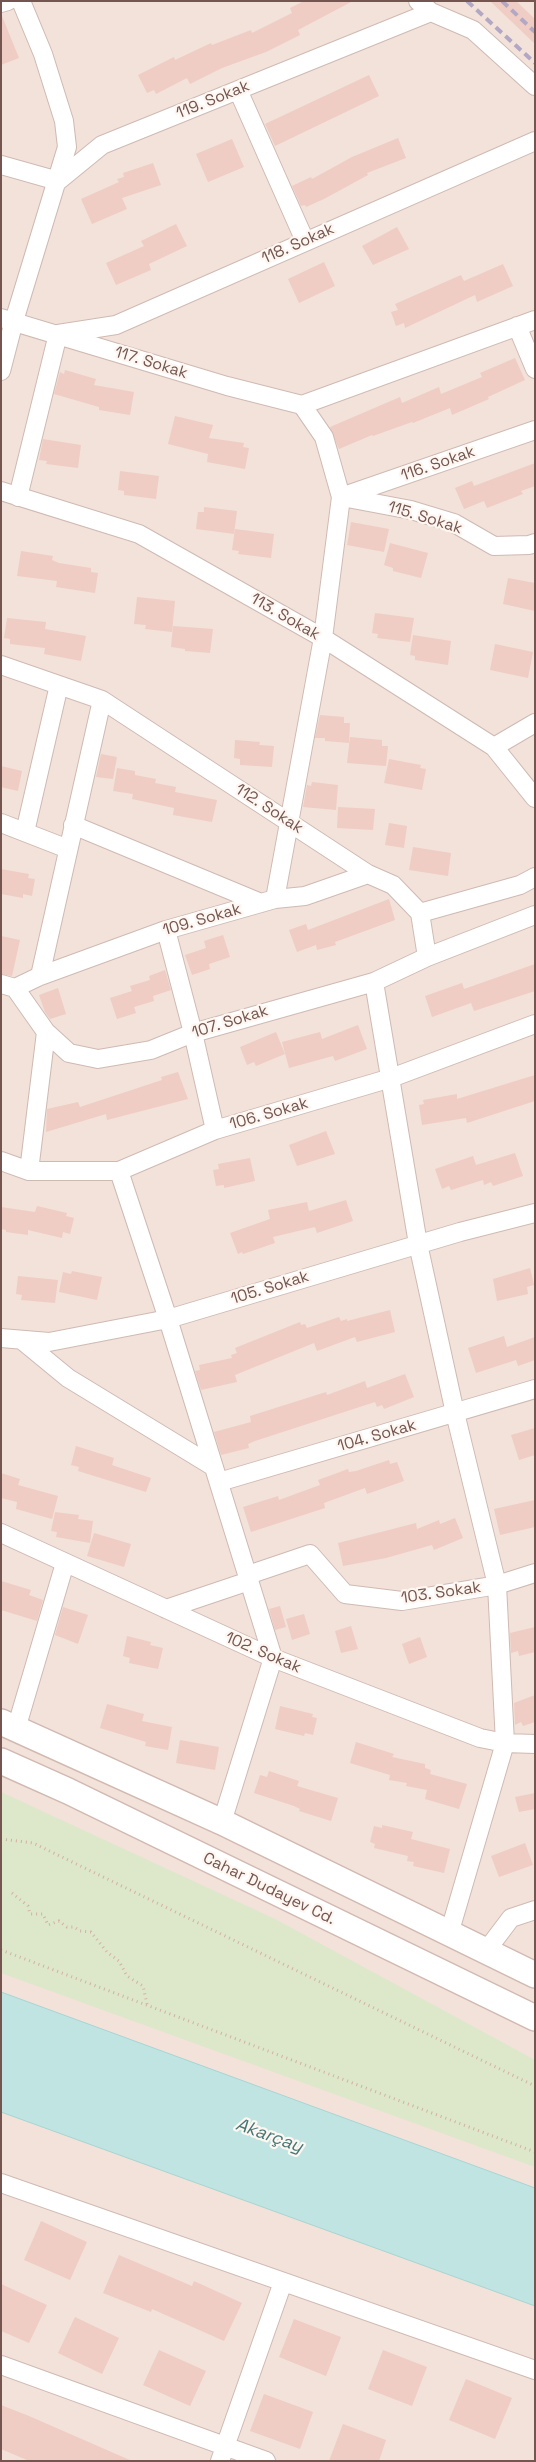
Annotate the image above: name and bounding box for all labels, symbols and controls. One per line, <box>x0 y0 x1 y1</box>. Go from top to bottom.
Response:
street label: 119. Sokak <box>174 77 252 123</box>
street label: 118. Sokak <box>259 219 337 269</box>
street label: 117. Sokak <box>112 343 190 383</box>
street label: 116. Sokak <box>398 442 478 486</box>
street label: 115. Sokak <box>385 498 465 538</box>
street label: 113. Sokak <box>247 589 323 645</box>
street label: 112. Sokak <box>231 780 307 838</box>
street label: 109. Sokak <box>161 900 243 940</box>
street label: 107. Sokak <box>190 1001 270 1043</box>
street label: 106. Sokak <box>228 1094 310 1134</box>
street label: 105. Sokak <box>229 1267 311 1309</box>
street label: 104. Sokak <box>335 1416 419 1456</box>
street label: 103. Sokak <box>400 1578 482 1608</box>
street label: 102. Sokak <box>222 1628 304 1678</box>
street label: Cahar Dudayev Cd. <box>200 1849 338 1929</box>
water label: Akarçay <box>233 2114 305 2158</box>

